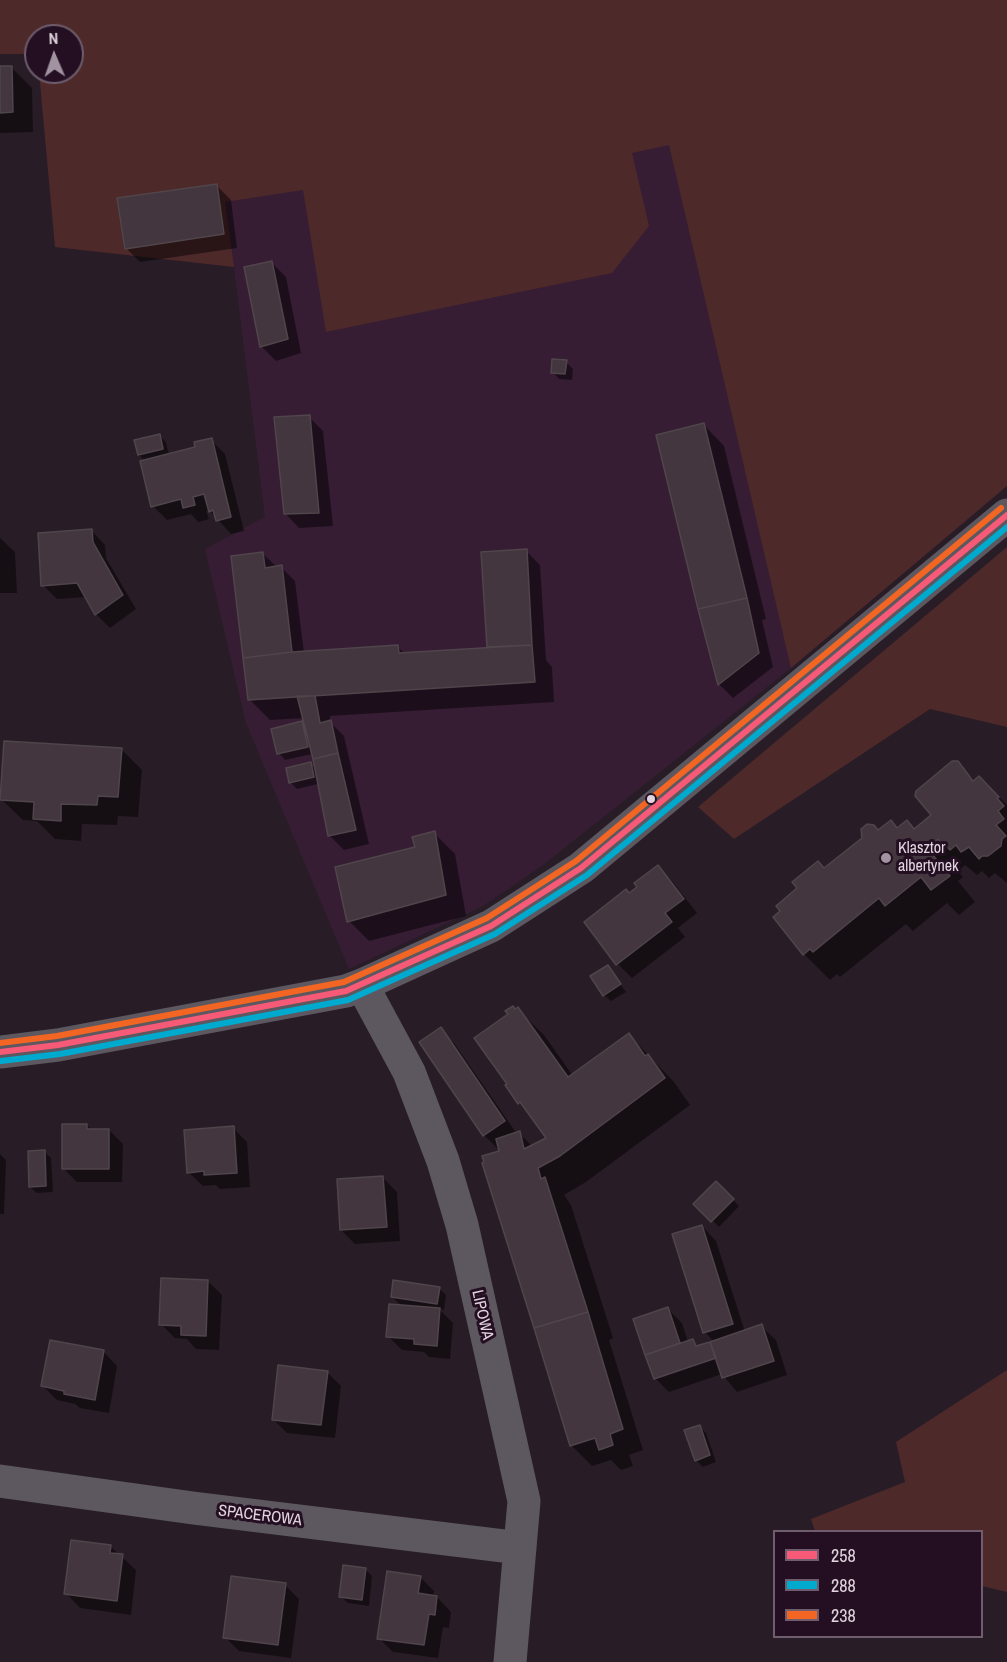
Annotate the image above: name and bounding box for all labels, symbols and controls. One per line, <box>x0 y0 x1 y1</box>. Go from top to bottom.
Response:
north arrow <box>24 24 84 84</box>
text: N <box>48 27 59 49</box>
unlabelled marker <box>645 793 657 805</box>
place label: Klasztor albertynek <box>898 839 959 877</box>
marker: Klasztor albertynek <box>879 851 893 865</box>
street label: LIPOWA <box>467 1288 497 1342</box>
street label: SPACEROWA <box>217 1501 303 1531</box>
legend <box>773 1530 983 1638</box>
text: 258 <box>831 1543 856 1568</box>
text: 288 <box>831 1573 856 1598</box>
text: 238 <box>831 1603 856 1628</box>

